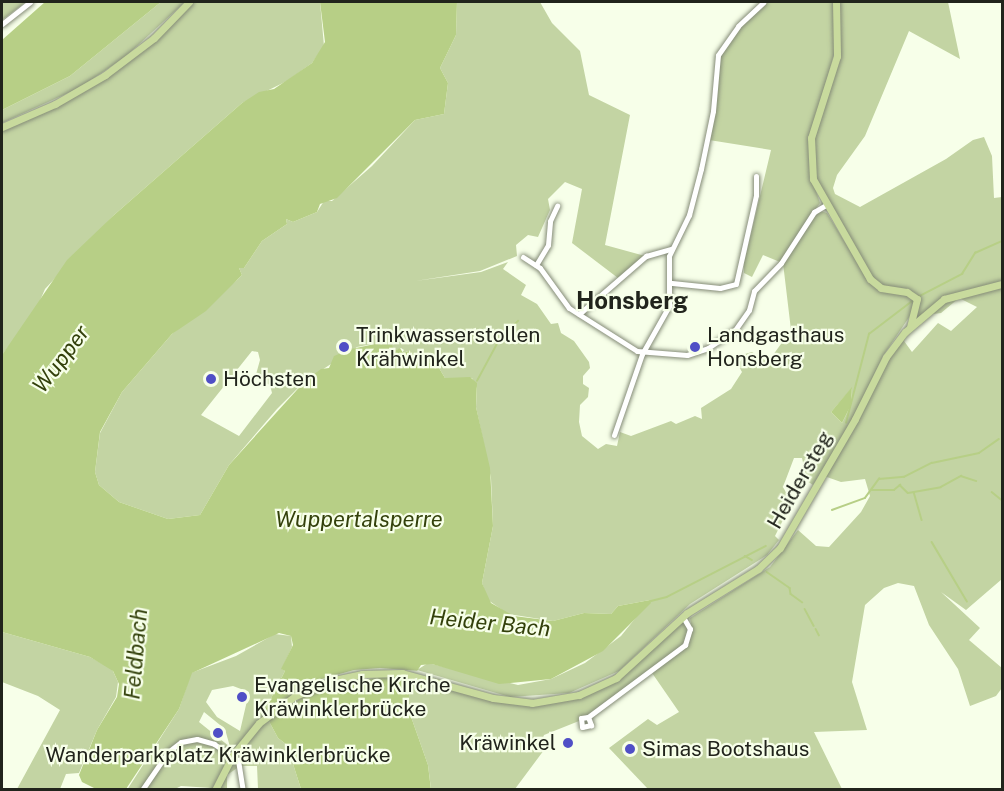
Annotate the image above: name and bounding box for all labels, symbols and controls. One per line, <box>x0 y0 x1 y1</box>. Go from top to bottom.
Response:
district label: Honsberg <box>576 287 688 315</box>
water label: Wupper <box>27 320 95 398</box>
place label: Trinkwasserstollen Krähwinkel <box>356 322 540 372</box>
place label: Landgasthaus Honsberg <box>707 322 844 372</box>
marker: Trinkwasserstollen Krähwinkel <box>337 340 351 354</box>
marker: Landgasthaus Honsberg <box>688 340 702 354</box>
place label: Höchsten <box>223 366 316 392</box>
marker: Höchsten <box>204 372 218 386</box>
street label: Heidersteg <box>762 427 838 533</box>
water label: Wuppertalsperre <box>275 507 443 533</box>
water label: Heider Bach <box>428 604 552 642</box>
water label: Feldbach <box>119 607 153 701</box>
place label: Evangelische Kirche Kräwinklerbrücke <box>254 672 451 722</box>
marker: Evangelische Kirche Kräwinklerbrücke <box>235 690 249 704</box>
marker: Wanderparkplatz Kräwinklerbrücke <box>211 726 225 740</box>
place label: Kräwinkel <box>459 730 556 756</box>
marker: Kräwinkel <box>561 736 575 750</box>
place label: Simas Bootshaus <box>642 736 809 762</box>
place label: Wanderparkplatz Kräwinklerbrücke <box>45 742 391 768</box>
marker: Simas Bootshaus <box>623 742 637 756</box>

